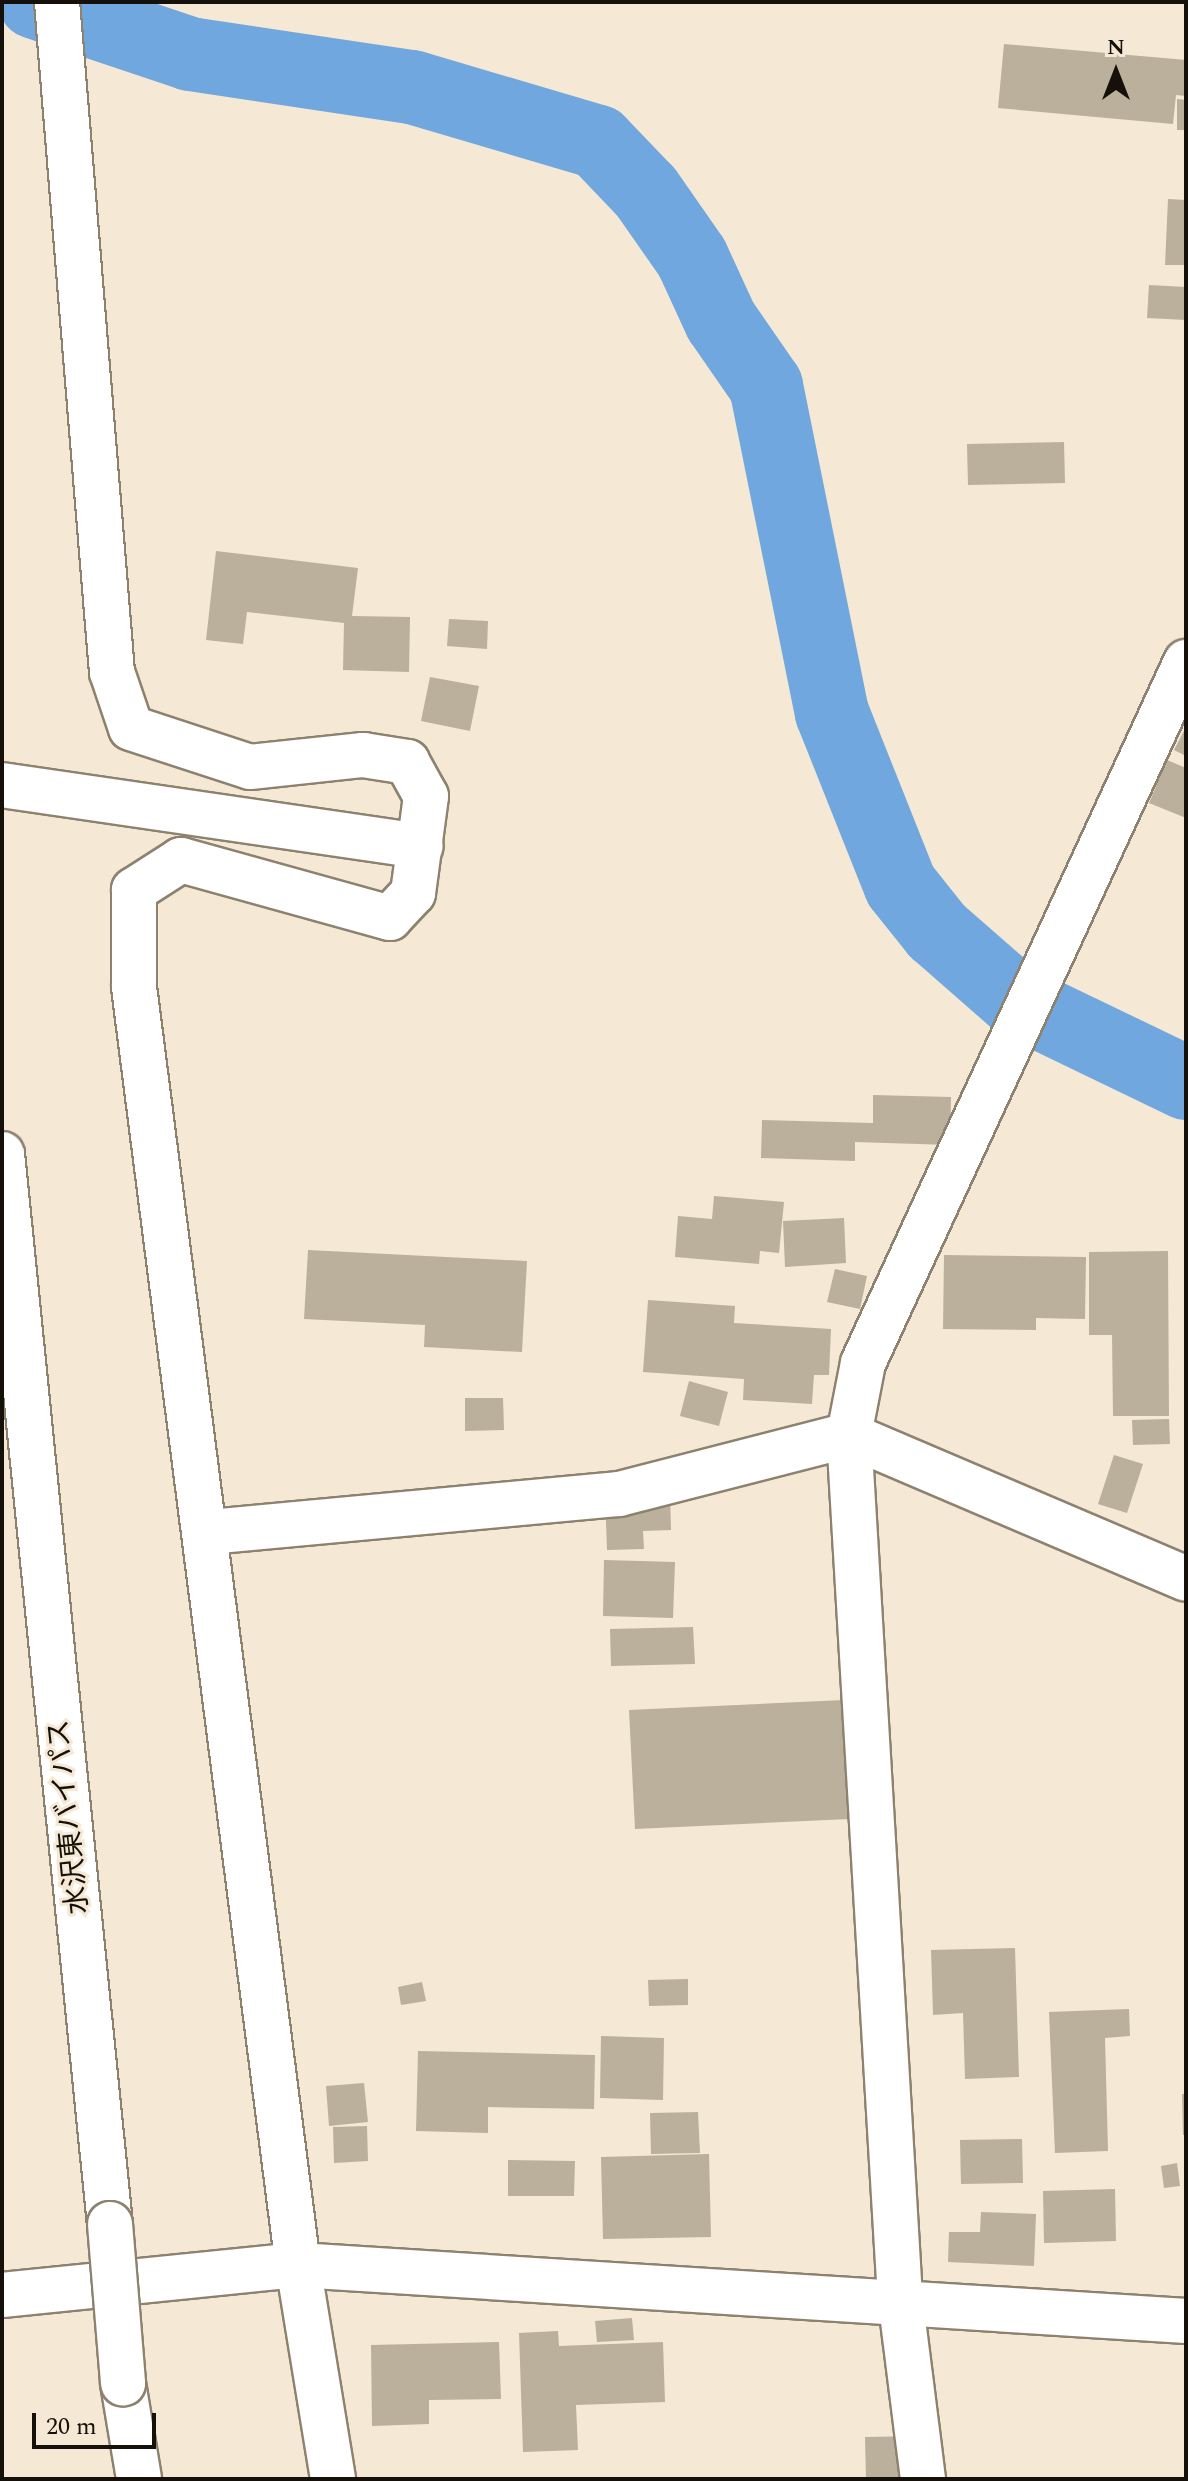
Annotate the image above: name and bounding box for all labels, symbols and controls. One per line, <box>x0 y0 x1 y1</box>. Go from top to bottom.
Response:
text: N <box>1107 31 1125 64</box>
north arrow <box>1076 32 1156 112</box>
street label: 水沢東バイパス <box>42 1718 96 1916</box>
scale bar <box>36 2397 160 2447</box>
text: 20 m <box>46 2409 97 2445</box>

